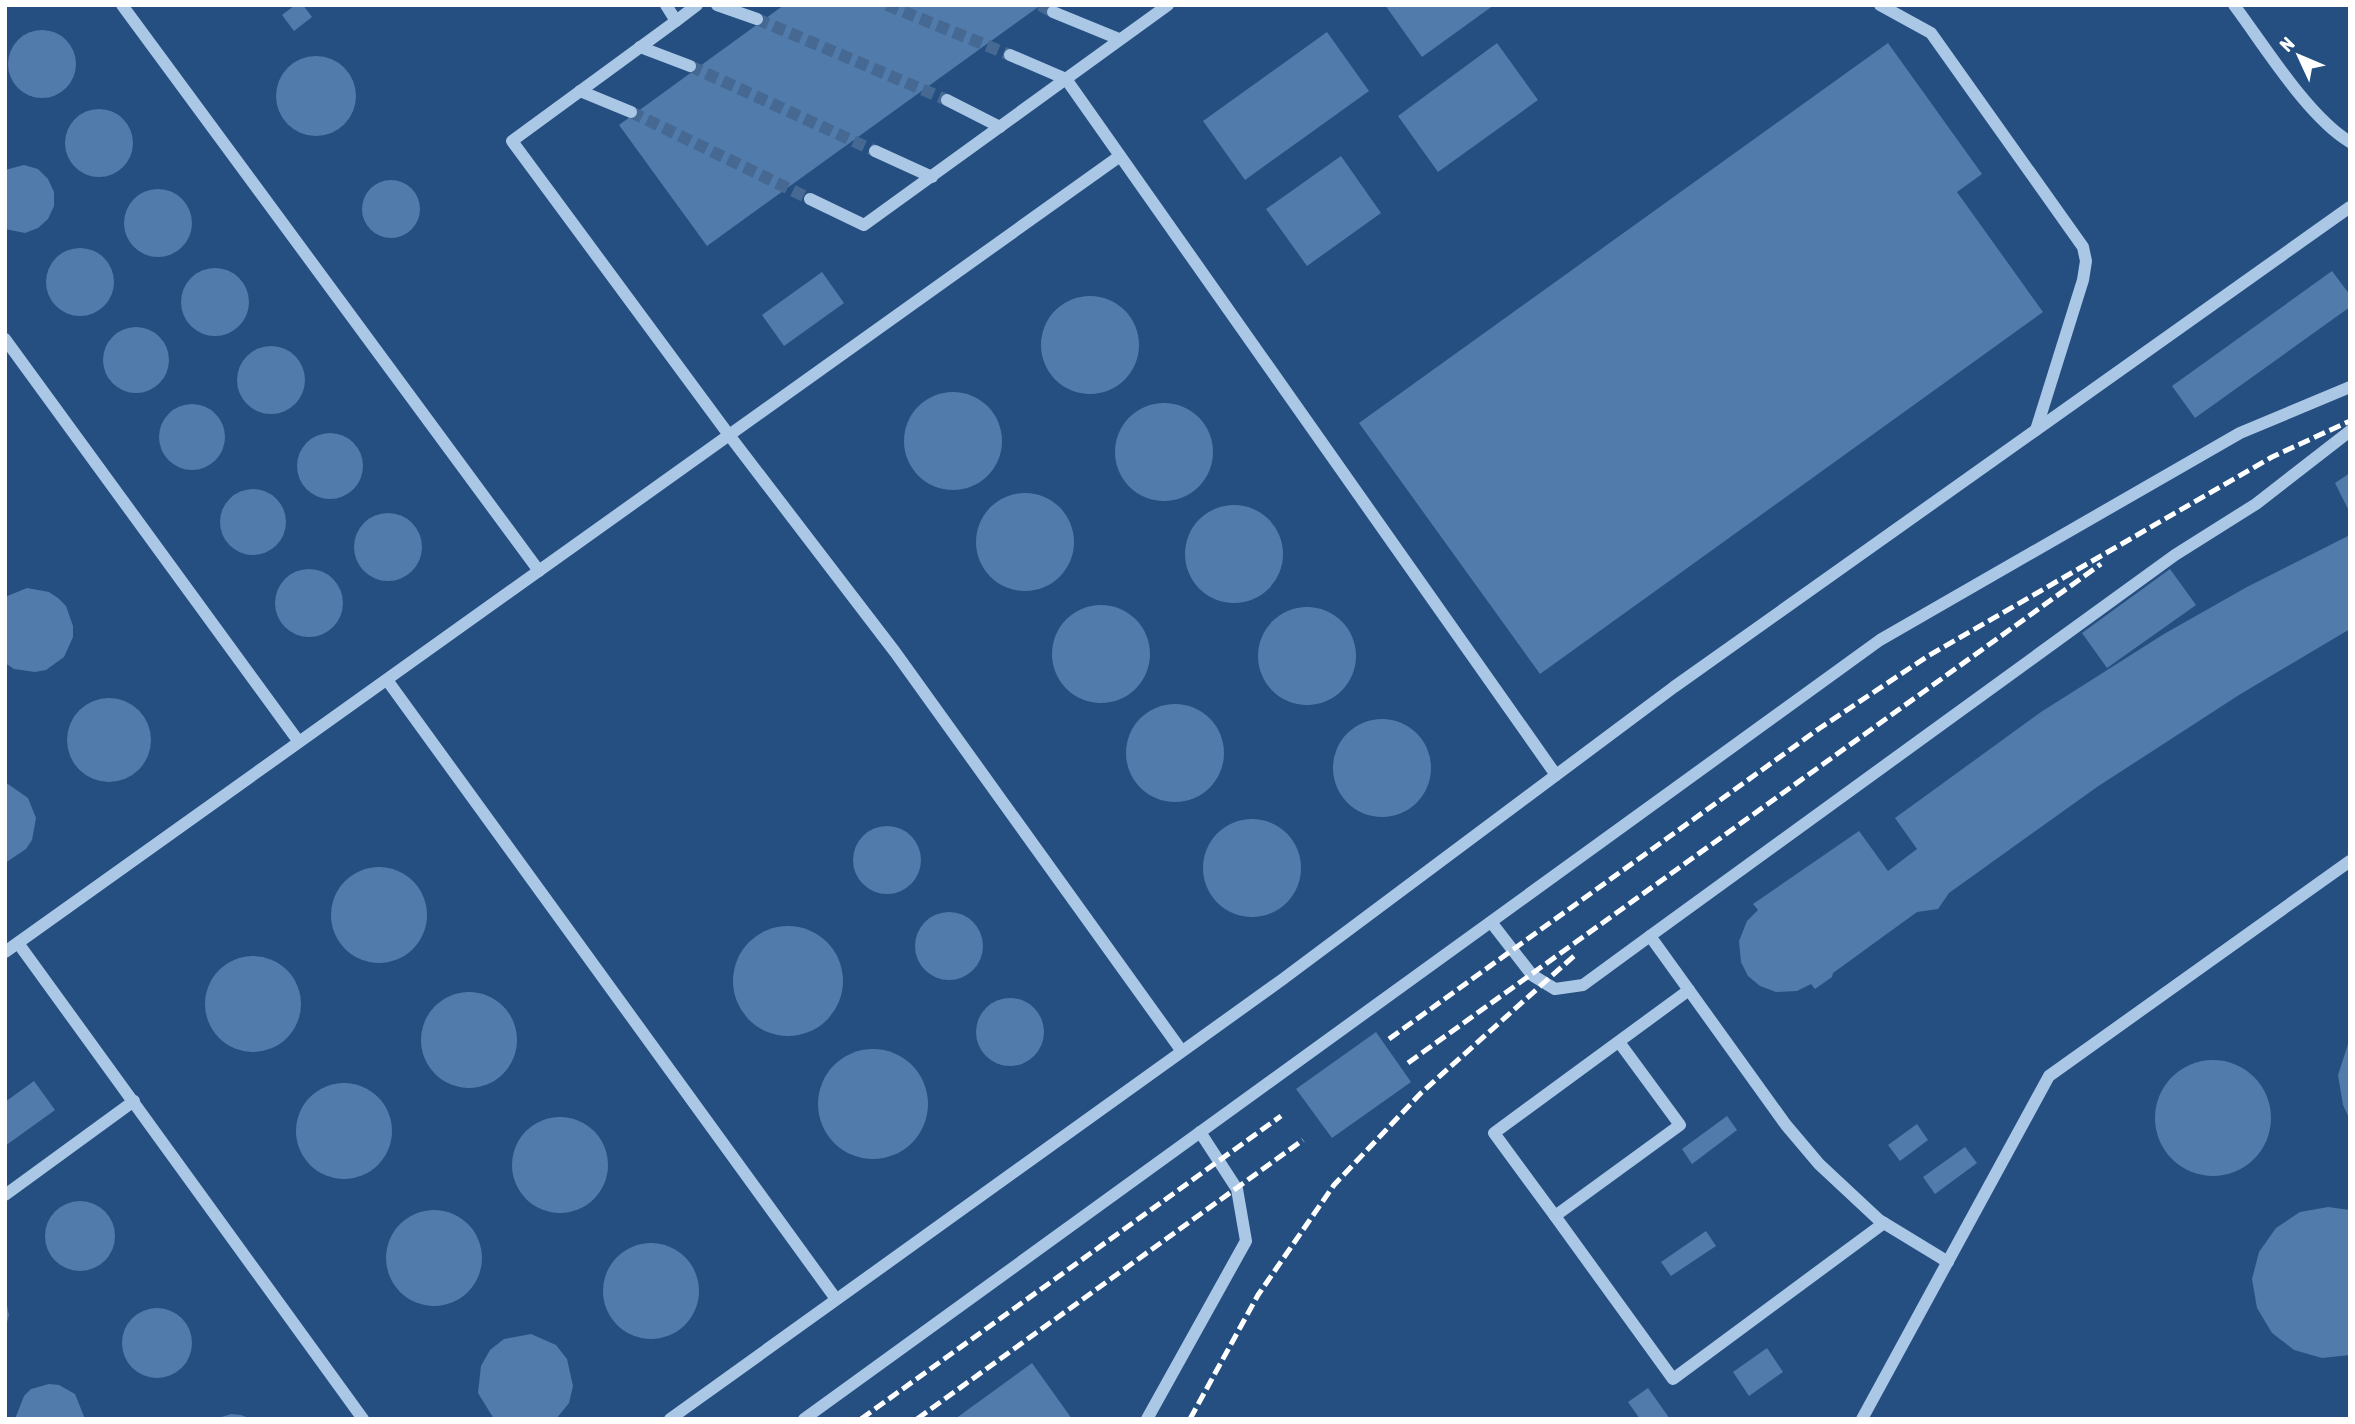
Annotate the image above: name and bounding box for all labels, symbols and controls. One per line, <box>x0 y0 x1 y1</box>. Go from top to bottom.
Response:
north arrow <box>2264 21 2334 91</box>
text: N <box>2275 33 2299 56</box>

